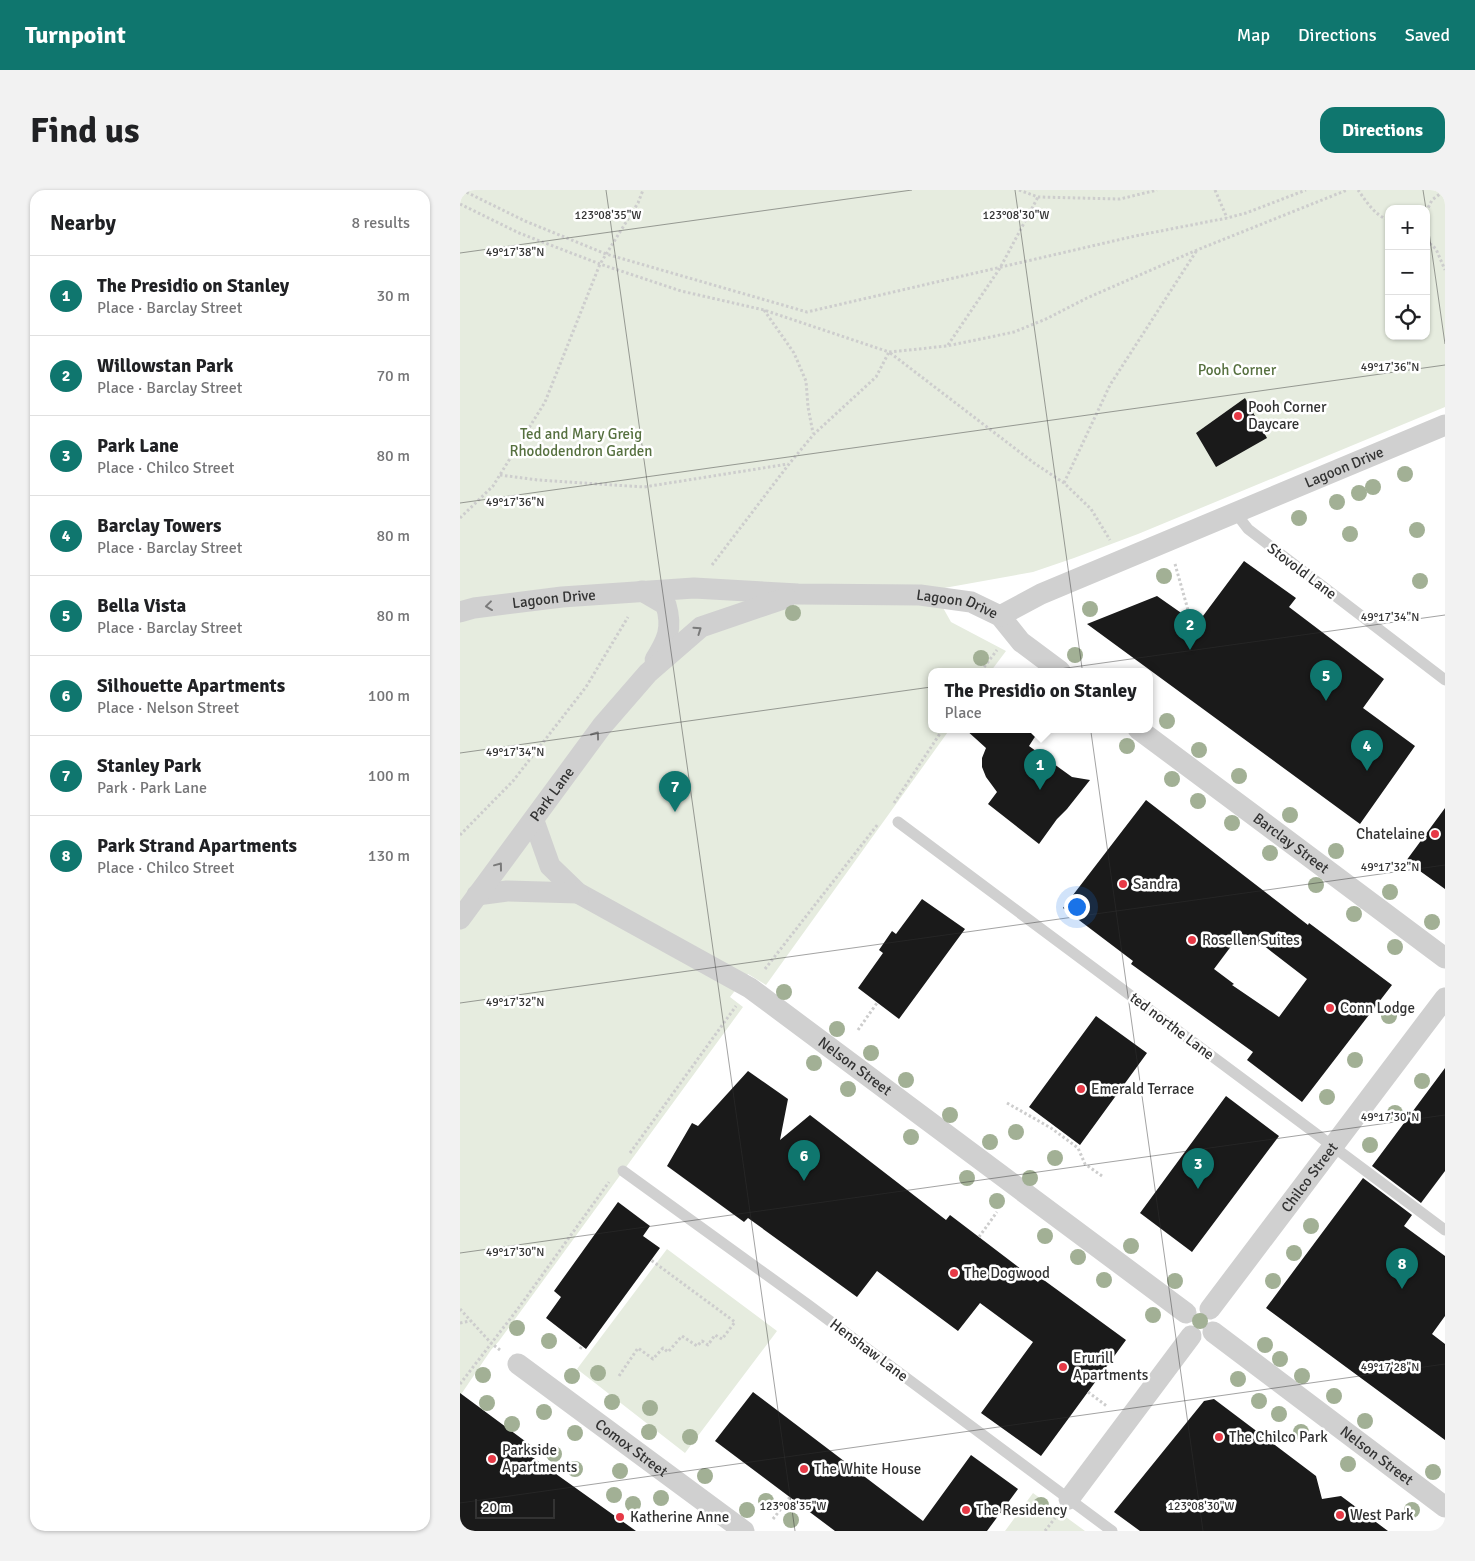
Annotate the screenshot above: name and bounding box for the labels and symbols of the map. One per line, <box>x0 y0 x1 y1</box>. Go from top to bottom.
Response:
text: 123°08'35"W <box>574 208 642 223</box>
text: 123°08'30"W <box>982 208 1050 223</box>
text: 49°17'38"N <box>486 245 544 260</box>
text: 49°17'36"N <box>1361 360 1419 375</box>
park label: Pooh Corner <box>1198 361 1277 379</box>
place label: Pooh Corner Daycare <box>1248 398 1327 433</box>
marker: Pooh Corner Daycare <box>1232 410 1244 422</box>
park label: Ted and Mary Greig Rhododendron Garden <box>509 425 653 460</box>
street label: Lagoon Drive <box>1302 443 1386 492</box>
text: 49°17'36"N <box>486 495 544 510</box>
street label: Stovold Lane <box>1264 539 1340 603</box>
street label: Lagoon Drive <box>511 586 596 612</box>
street label: Lagoon Drive <box>915 586 1001 623</box>
one-way arrow <box>484 600 492 611</box>
pin: 2 <box>1174 609 1206 650</box>
text: 49°17'34"N <box>1361 610 1419 625</box>
one-way arrow <box>692 627 702 636</box>
pin: 5 <box>1310 660 1342 701</box>
pin: 4 <box>1351 730 1383 771</box>
one-way arrow <box>590 731 599 741</box>
text: 49°17'34"N <box>486 745 544 760</box>
pin: 1 <box>1024 749 1056 790</box>
street label: Park Lane <box>526 763 578 825</box>
pin: 7 <box>659 771 691 812</box>
street label: Barclay Street <box>1250 809 1333 877</box>
place label: Chatelaine <box>1356 825 1425 843</box>
marker: Chatelaine <box>1429 828 1441 840</box>
text: 49°17'32"N <box>1361 860 1419 875</box>
one-way arrow <box>494 863 502 872</box>
place label: Sandra <box>1133 875 1178 893</box>
marker: Sandra <box>1117 878 1129 890</box>
your location <box>1064 894 1090 920</box>
place label: Rosellen Suites <box>1202 931 1300 949</box>
marker: Rosellen Suites <box>1186 934 1198 946</box>
street label: ted northe Lane <box>1126 988 1218 1064</box>
text: 49°17'32"N <box>486 995 544 1010</box>
place label: Conn Lodge <box>1340 999 1415 1017</box>
marker: Conn Lodge <box>1324 1002 1336 1014</box>
street label: Nelson Street <box>815 1033 895 1099</box>
place label: Emerald Terrace <box>1091 1080 1194 1098</box>
marker: Emerald Terrace <box>1075 1083 1087 1095</box>
text: 49°17'30"N <box>1361 1110 1419 1125</box>
street label: Chilco Street <box>1277 1139 1342 1216</box>
pin: 6 <box>788 1140 820 1181</box>
pin: 3 <box>1182 1148 1214 1189</box>
text: 49°17'30"N <box>486 1245 544 1260</box>
pin: 8 <box>1386 1248 1418 1289</box>
place label: The Dogwood <box>964 1264 1050 1282</box>
marker: The Dogwood <box>948 1267 960 1279</box>
street label: Henshaw Lane <box>826 1315 912 1385</box>
place label: Erurill Apartments <box>1073 1349 1149 1384</box>
text: 49°17'28"N <box>1361 1360 1419 1375</box>
marker: Erurill Apartments <box>1057 1361 1069 1373</box>
street label: Comox Street <box>592 1415 671 1480</box>
street label: Nelson Street <box>1336 1422 1417 1489</box>
place label: The Chilco Park <box>1229 1428 1328 1446</box>
marker: The Chilco Park <box>1213 1431 1225 1443</box>
place label: Parkside Apartments <box>502 1441 578 1476</box>
marker: Parkside Apartments <box>486 1453 498 1465</box>
place label: The White House <box>814 1460 921 1478</box>
marker: The White House <box>798 1463 810 1475</box>
scale bar <box>475 1496 555 1519</box>
text: 123°08'35"W <box>759 1499 827 1514</box>
text: 123°08'30"W <box>1167 1499 1235 1514</box>
place label: The Residency <box>976 1501 1067 1519</box>
marker: The Residency <box>960 1504 972 1516</box>
place label: West Park <box>1350 1506 1414 1524</box>
place label: Katherine Anne <box>630 1508 729 1526</box>
marker: West Park <box>1334 1509 1346 1521</box>
marker: Katherine Anne <box>614 1511 626 1523</box>

